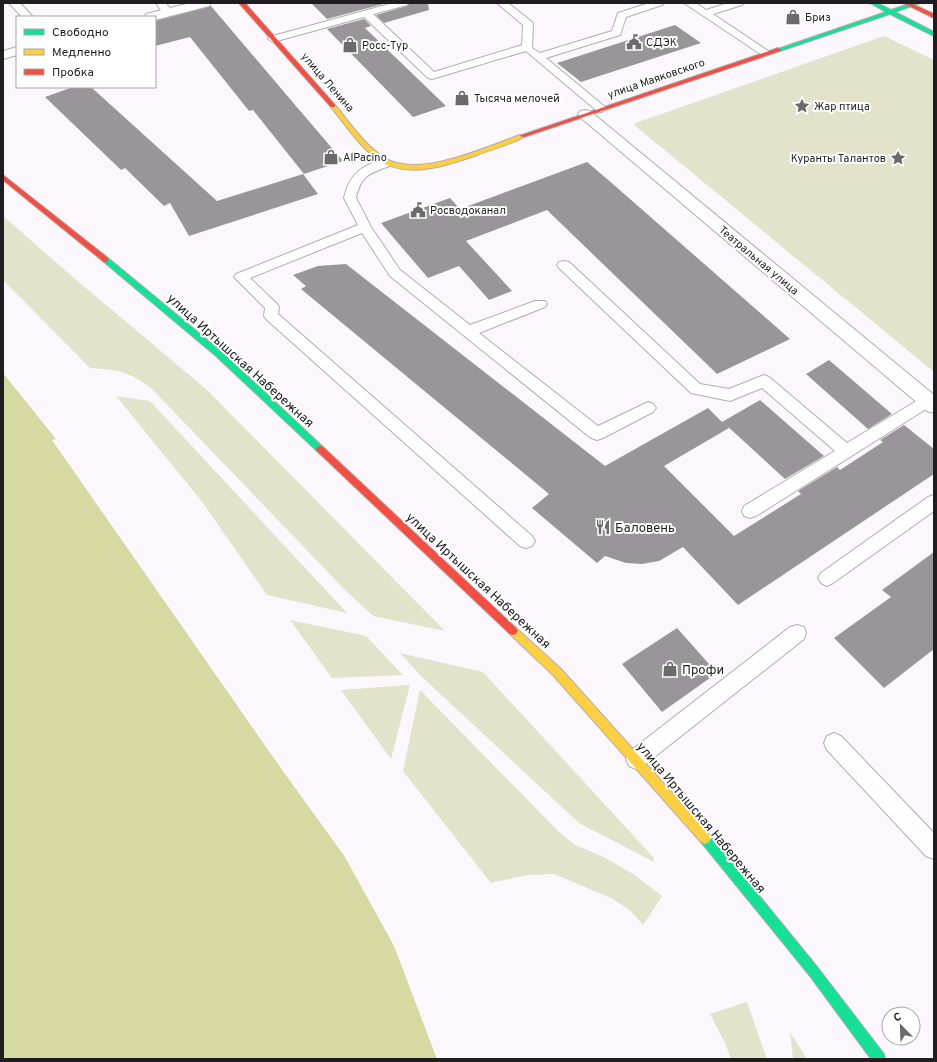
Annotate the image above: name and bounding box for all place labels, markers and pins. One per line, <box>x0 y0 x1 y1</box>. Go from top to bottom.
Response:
shop icon: Бриз <box>784 8 802 26</box>
place label: Бриз <box>805 11 831 25</box>
public building icon: СДЭК <box>625 33 643 51</box>
shop icon: Росс-Тур <box>341 36 359 54</box>
place label: СДЭК <box>646 36 677 50</box>
place label: Росс-Тур <box>362 39 408 53</box>
shop icon: Тысяча мелочей <box>453 89 471 107</box>
place label: Тысяча мелочей <box>474 92 560 106</box>
place icon: Жар птица <box>793 97 811 115</box>
place label: Жар птица <box>814 100 870 114</box>
shop icon: AlPacino <box>322 148 340 166</box>
place icon: Куранты Талантов <box>889 149 907 167</box>
place label: AlPacino <box>343 151 387 165</box>
place label: Куранты Талантов <box>791 152 886 166</box>
public building icon: Росводоканал <box>409 201 427 219</box>
place label: Росводоканал <box>430 204 506 218</box>
restaurant icon: Баловень <box>594 518 612 536</box>
place label: Баловень <box>615 521 675 537</box>
shop icon: Профи <box>661 660 679 678</box>
place label: Профи <box>682 663 724 679</box>

